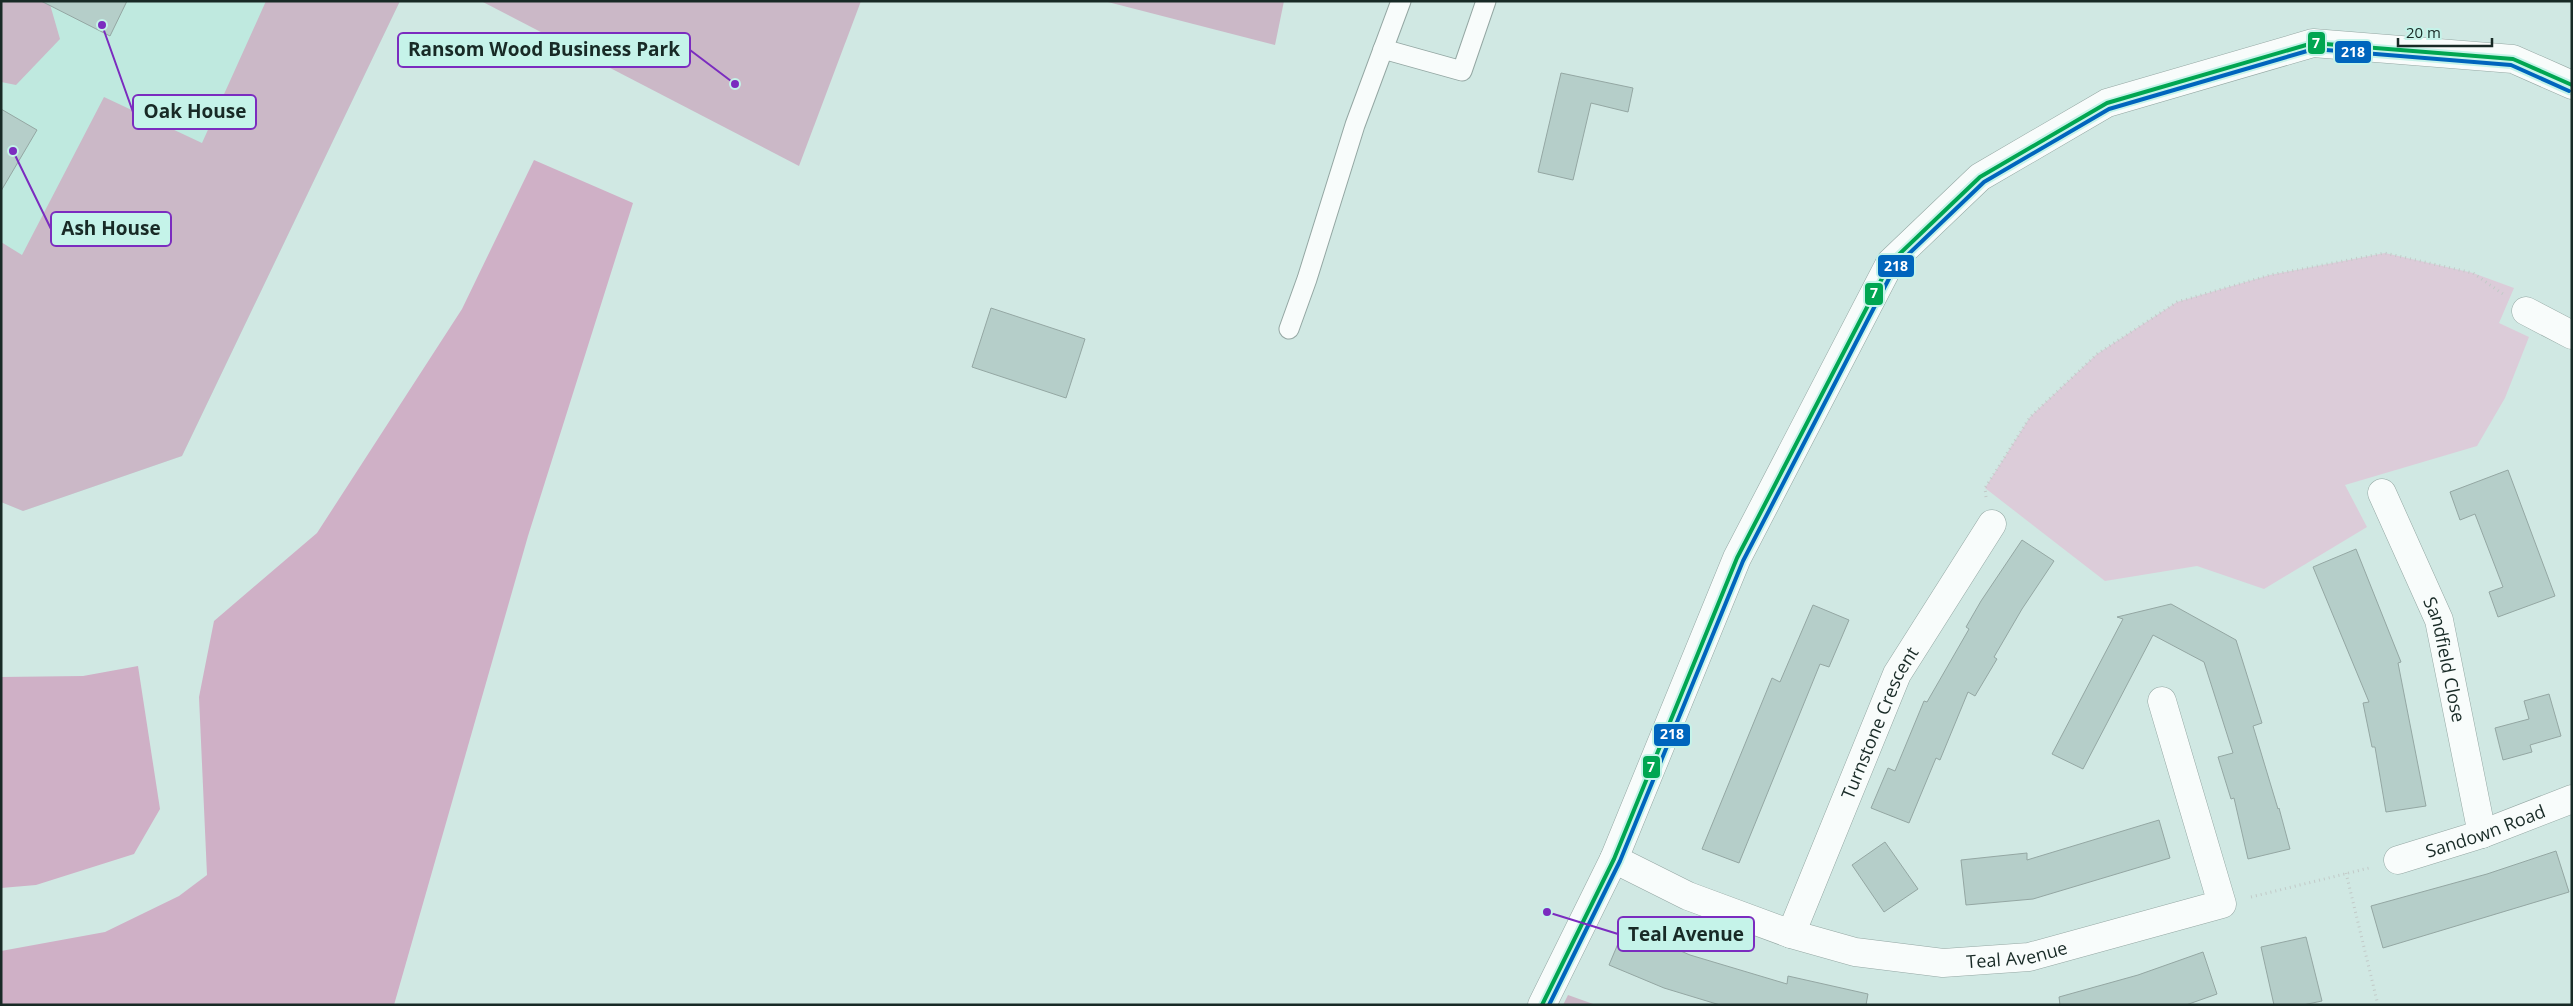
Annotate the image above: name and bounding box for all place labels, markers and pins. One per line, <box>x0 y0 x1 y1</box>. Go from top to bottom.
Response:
callout: Ransom Wood Business Park <box>398 33 690 67</box>
callout: Oak House <box>133 95 256 129</box>
callout: Ash House <box>51 212 171 246</box>
callout: Teal Avenue <box>1618 917 1754 951</box>

